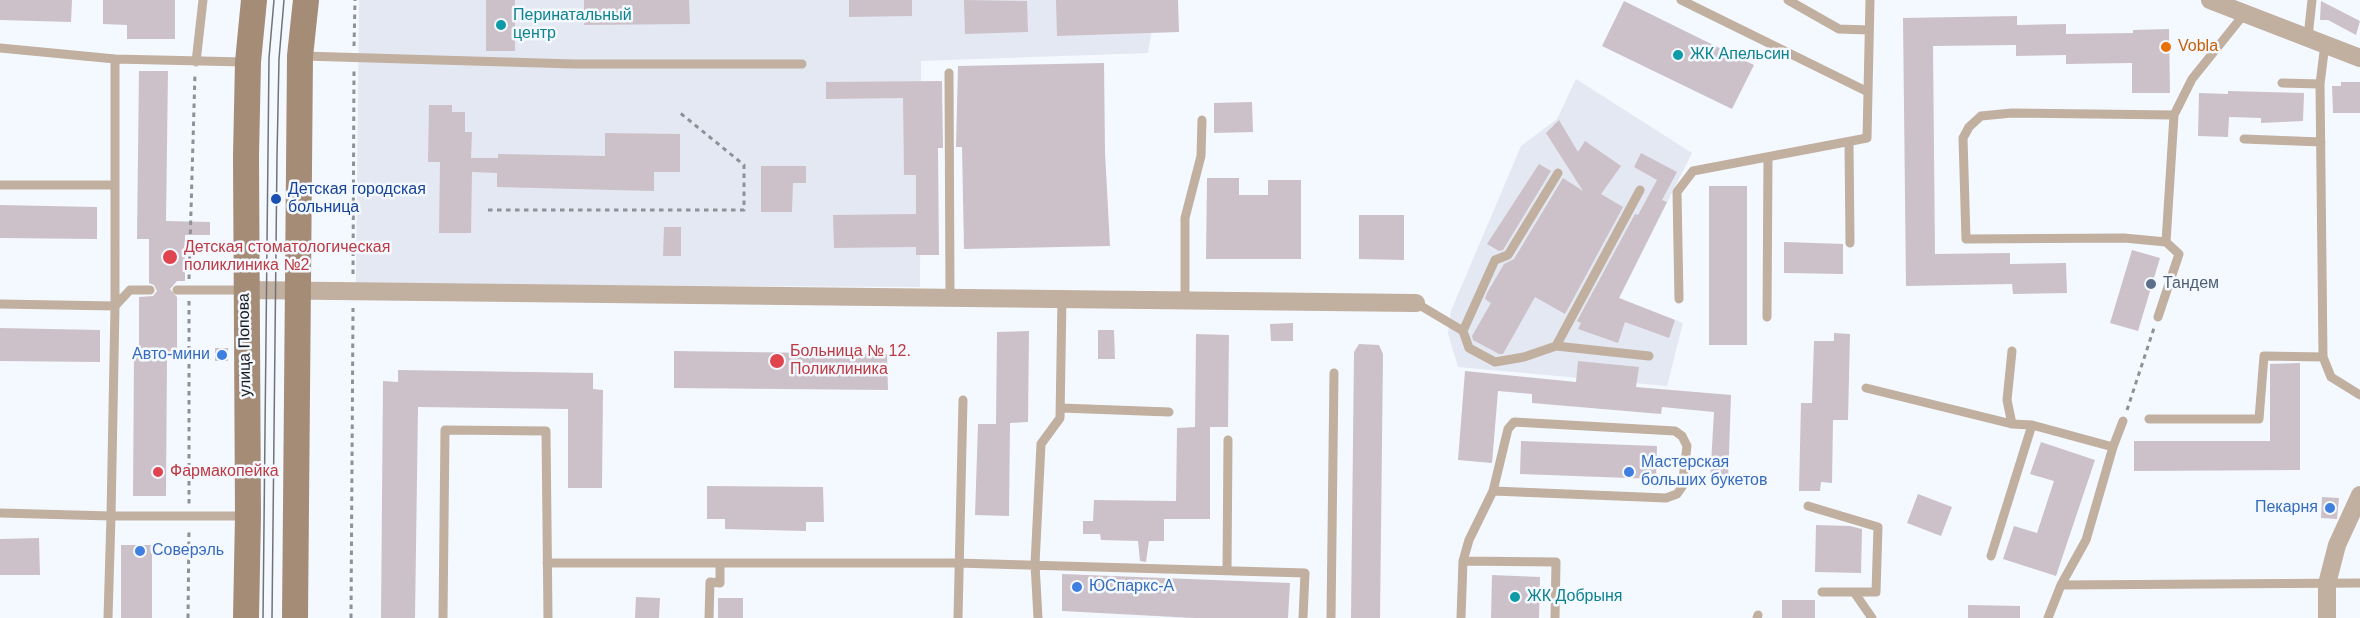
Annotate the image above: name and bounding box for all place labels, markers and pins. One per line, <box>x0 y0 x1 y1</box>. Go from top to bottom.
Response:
place label: Перинатальный центр <box>513 6 632 44</box>
marker: Перинатальный центр <box>494 18 508 32</box>
place label: Vobla <box>2178 37 2218 57</box>
marker: Vobla <box>2159 40 2173 54</box>
place label: ЖК Апельсин <box>1690 45 1790 65</box>
marker: ЖК Апельсин <box>1671 48 1685 62</box>
place label: Детская городская больница <box>288 180 426 218</box>
marker: Детская городская больница <box>269 192 283 206</box>
place label: Детская стоматологическая поликлиника №2 <box>184 238 390 276</box>
marker: Детская стоматологическая поликлиника №2 <box>161 248 179 266</box>
place label: Тандем <box>2163 274 2219 294</box>
marker: Тандем <box>2144 277 2158 291</box>
place label: Больница № 12. Поликлиника <box>790 342 911 380</box>
place label: Авто-мини <box>132 345 210 365</box>
marker: Авто-мини <box>215 348 229 362</box>
marker: Больница № 12. Поликлиника <box>768 352 786 370</box>
place label: Мастерская больших букетов <box>1641 453 1768 491</box>
place label: Фармакопейка <box>170 462 279 482</box>
marker: Фармакопейка <box>151 465 165 479</box>
marker: Мастерская больших букетов <box>1622 465 1636 479</box>
place label: Пекарня <box>2255 498 2318 518</box>
marker: Пекарня <box>2323 501 2337 515</box>
place label: Соверэль <box>152 541 224 561</box>
marker: Соверэль <box>133 544 147 558</box>
place label: ЮСпаркс-А <box>1089 577 1174 597</box>
marker: ЮСпаркс-А <box>1070 580 1084 594</box>
place label: ЖК Добрыня <box>1527 587 1623 607</box>
marker: ЖК Добрыня <box>1508 590 1522 604</box>

